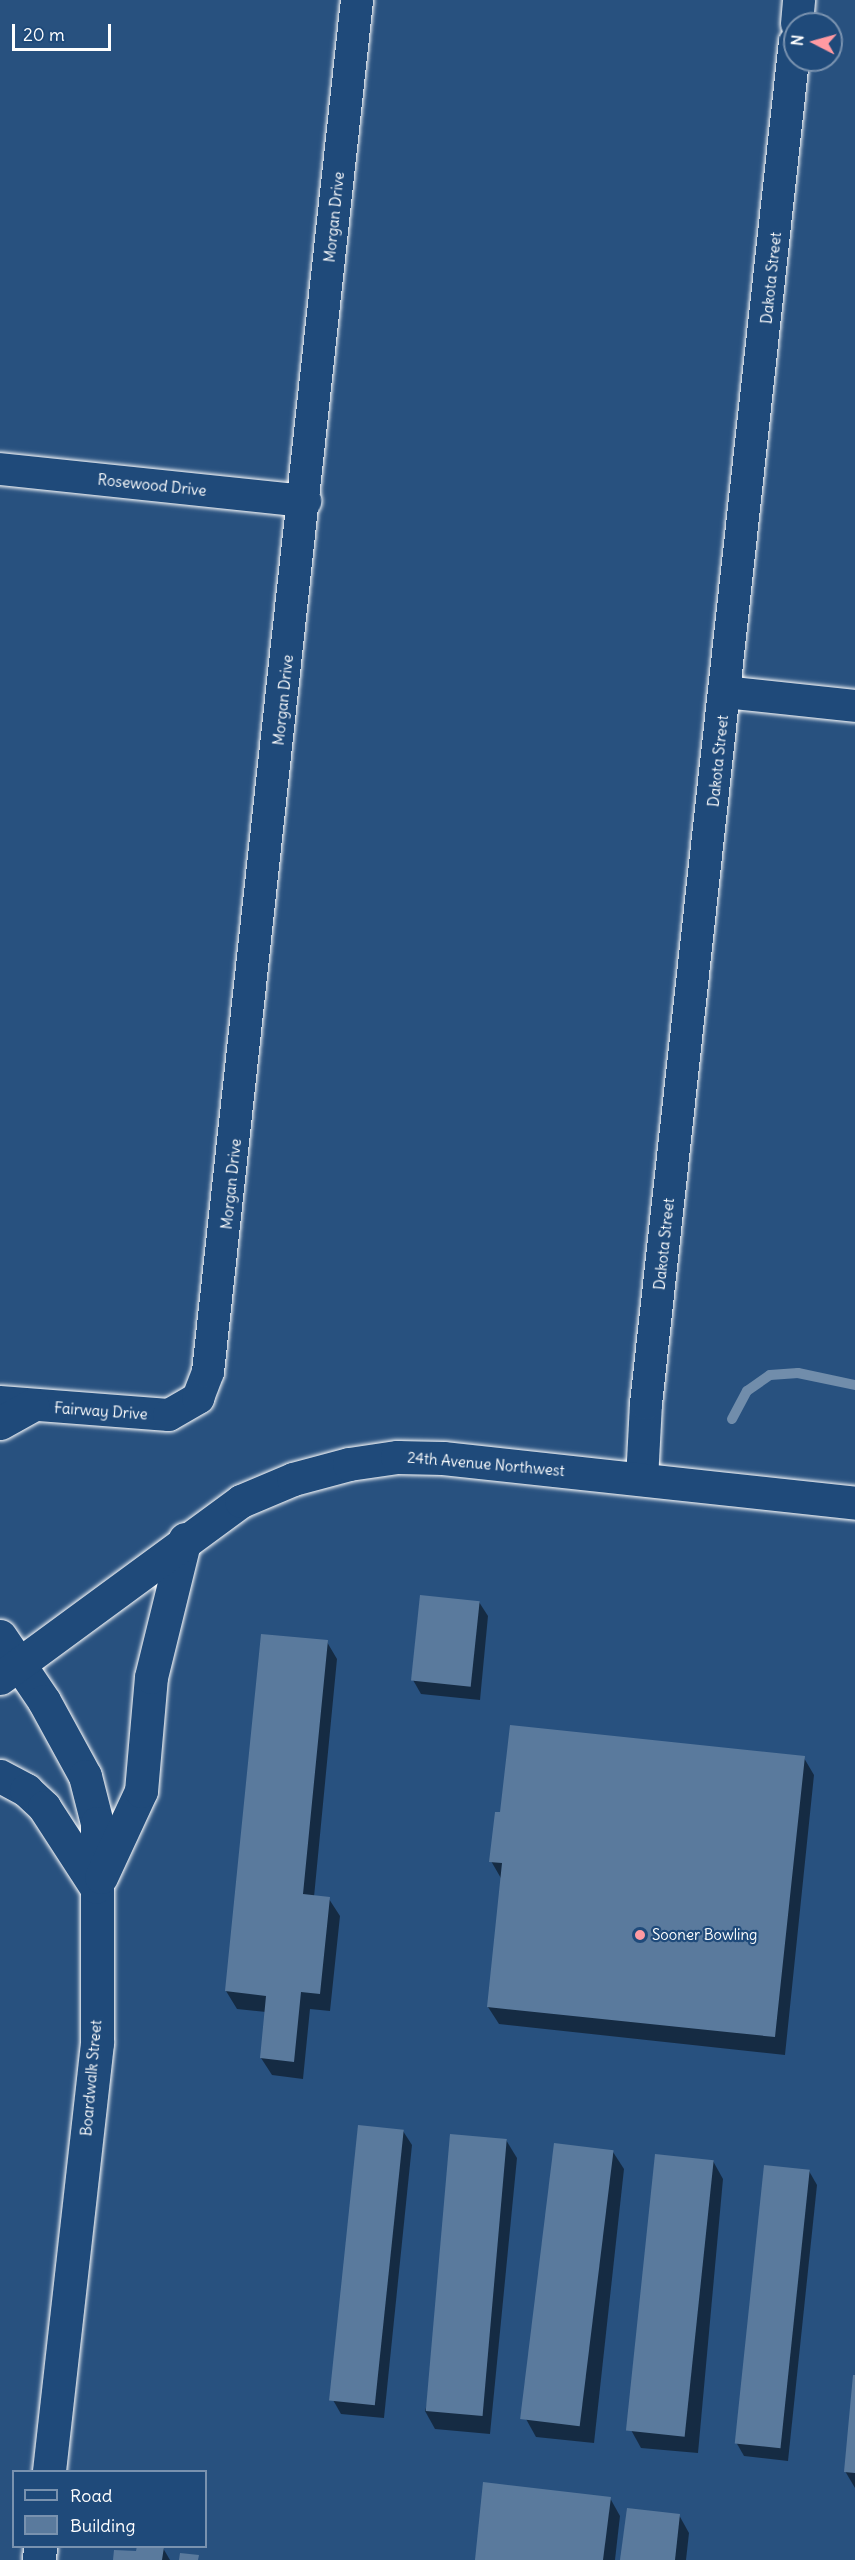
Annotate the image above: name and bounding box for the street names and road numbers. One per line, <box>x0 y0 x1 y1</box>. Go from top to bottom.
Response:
street label: Morgan Drive <box>320 171 348 263</box>
street label: Dakota Street <box>757 231 785 325</box>
street label: Rosewood Drive <box>97 470 207 500</box>
street label: Morgan Drive <box>269 654 297 746</box>
street label: Dakota Street <box>704 714 732 808</box>
street label: Morgan Drive <box>217 1138 245 1230</box>
street label: Dakota Street <box>650 1197 678 1291</box>
street label: Fairway Drive <box>54 1399 148 1423</box>
street label: 24th Avenue Northwest <box>407 1448 565 1480</box>
street label: Boardwalk Street <box>77 2019 105 2137</box>

